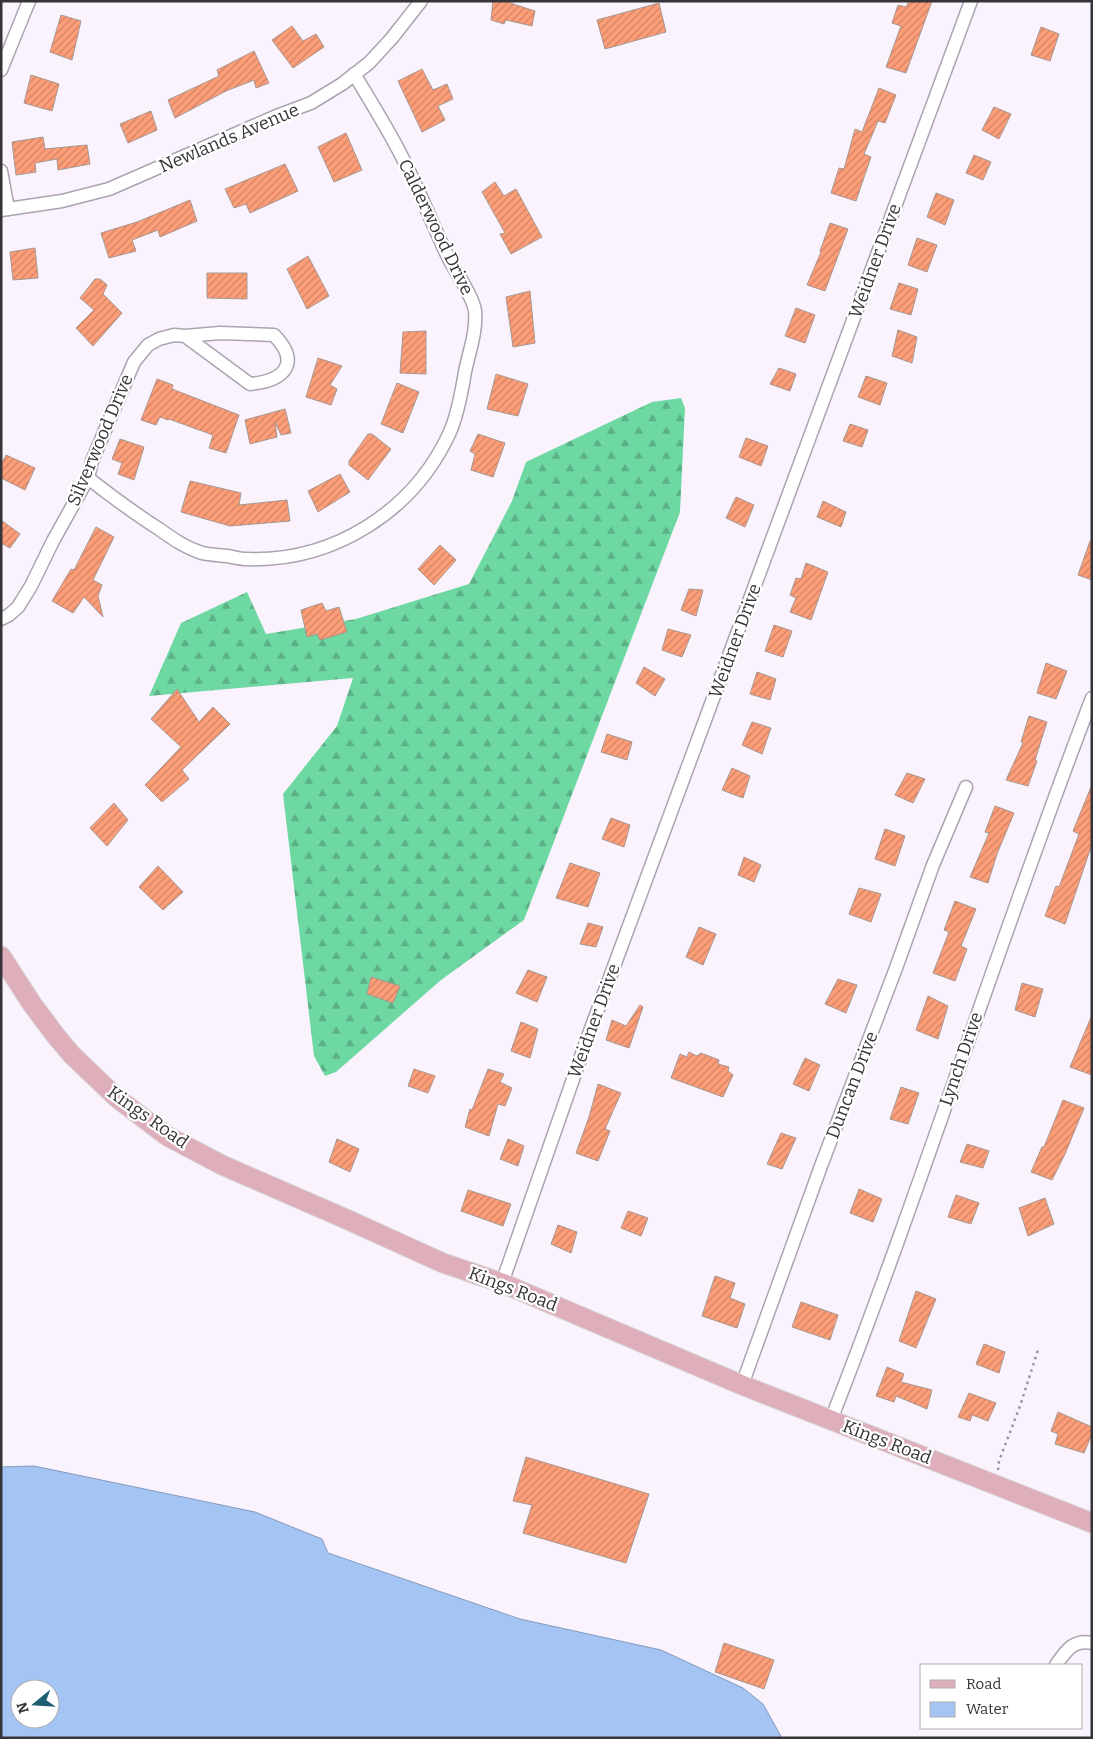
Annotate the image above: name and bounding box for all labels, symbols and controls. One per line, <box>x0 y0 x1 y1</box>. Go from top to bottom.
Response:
street label: Newlands Avenue <box>156 99 302 177</box>
street label: Calderwood Drive <box>394 156 478 298</box>
street label: Weidner Drive <box>844 201 906 321</box>
street label: Silverwood Drive <box>62 371 138 509</box>
street label: Weidner Drive <box>704 581 766 701</box>
street label: Weidner Drive <box>563 961 625 1081</box>
street label: Lynch Drive <box>935 1009 987 1109</box>
street label: Duncan Drive <box>821 1028 883 1142</box>
street label: Kings Road <box>103 1081 193 1153</box>
street label: Kings Road <box>465 1262 561 1316</box>
street label: Kings Road <box>839 1415 935 1469</box>
legend <box>920 1664 1083 1729</box>
text: Road <box>966 1675 1001 1693</box>
north arrow <box>10 1679 60 1729</box>
text: N <box>13 1700 33 1716</box>
text: Water <box>966 1700 1009 1718</box>

